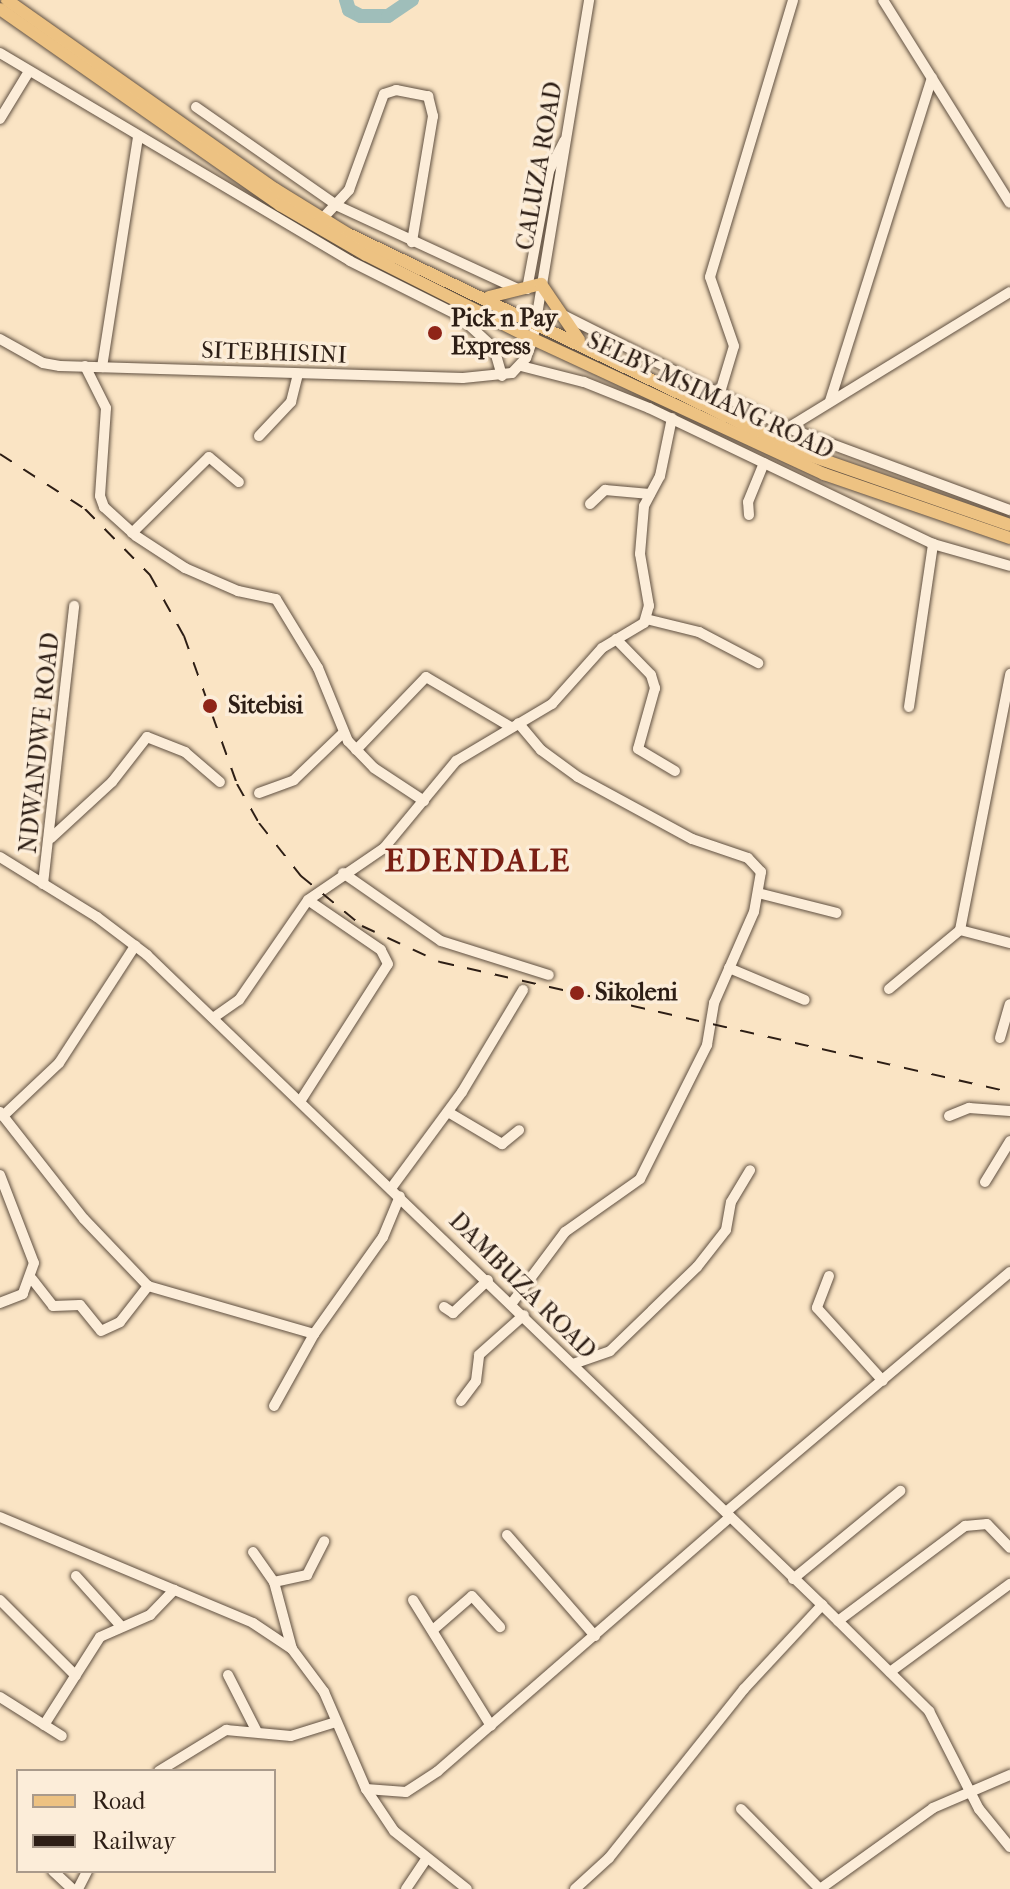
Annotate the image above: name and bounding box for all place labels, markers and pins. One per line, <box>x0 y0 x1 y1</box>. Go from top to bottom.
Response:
place label: Pick n Pay Express <box>451 305 557 361</box>
marker: Pick n Pay Express <box>426 324 444 342</box>
place label: Sitebisi <box>228 692 303 720</box>
marker: Sitebisi <box>199 695 221 717</box>
place label: Sikoleni <box>595 979 678 1007</box>
marker: Sikoleni <box>566 982 588 1004</box>

